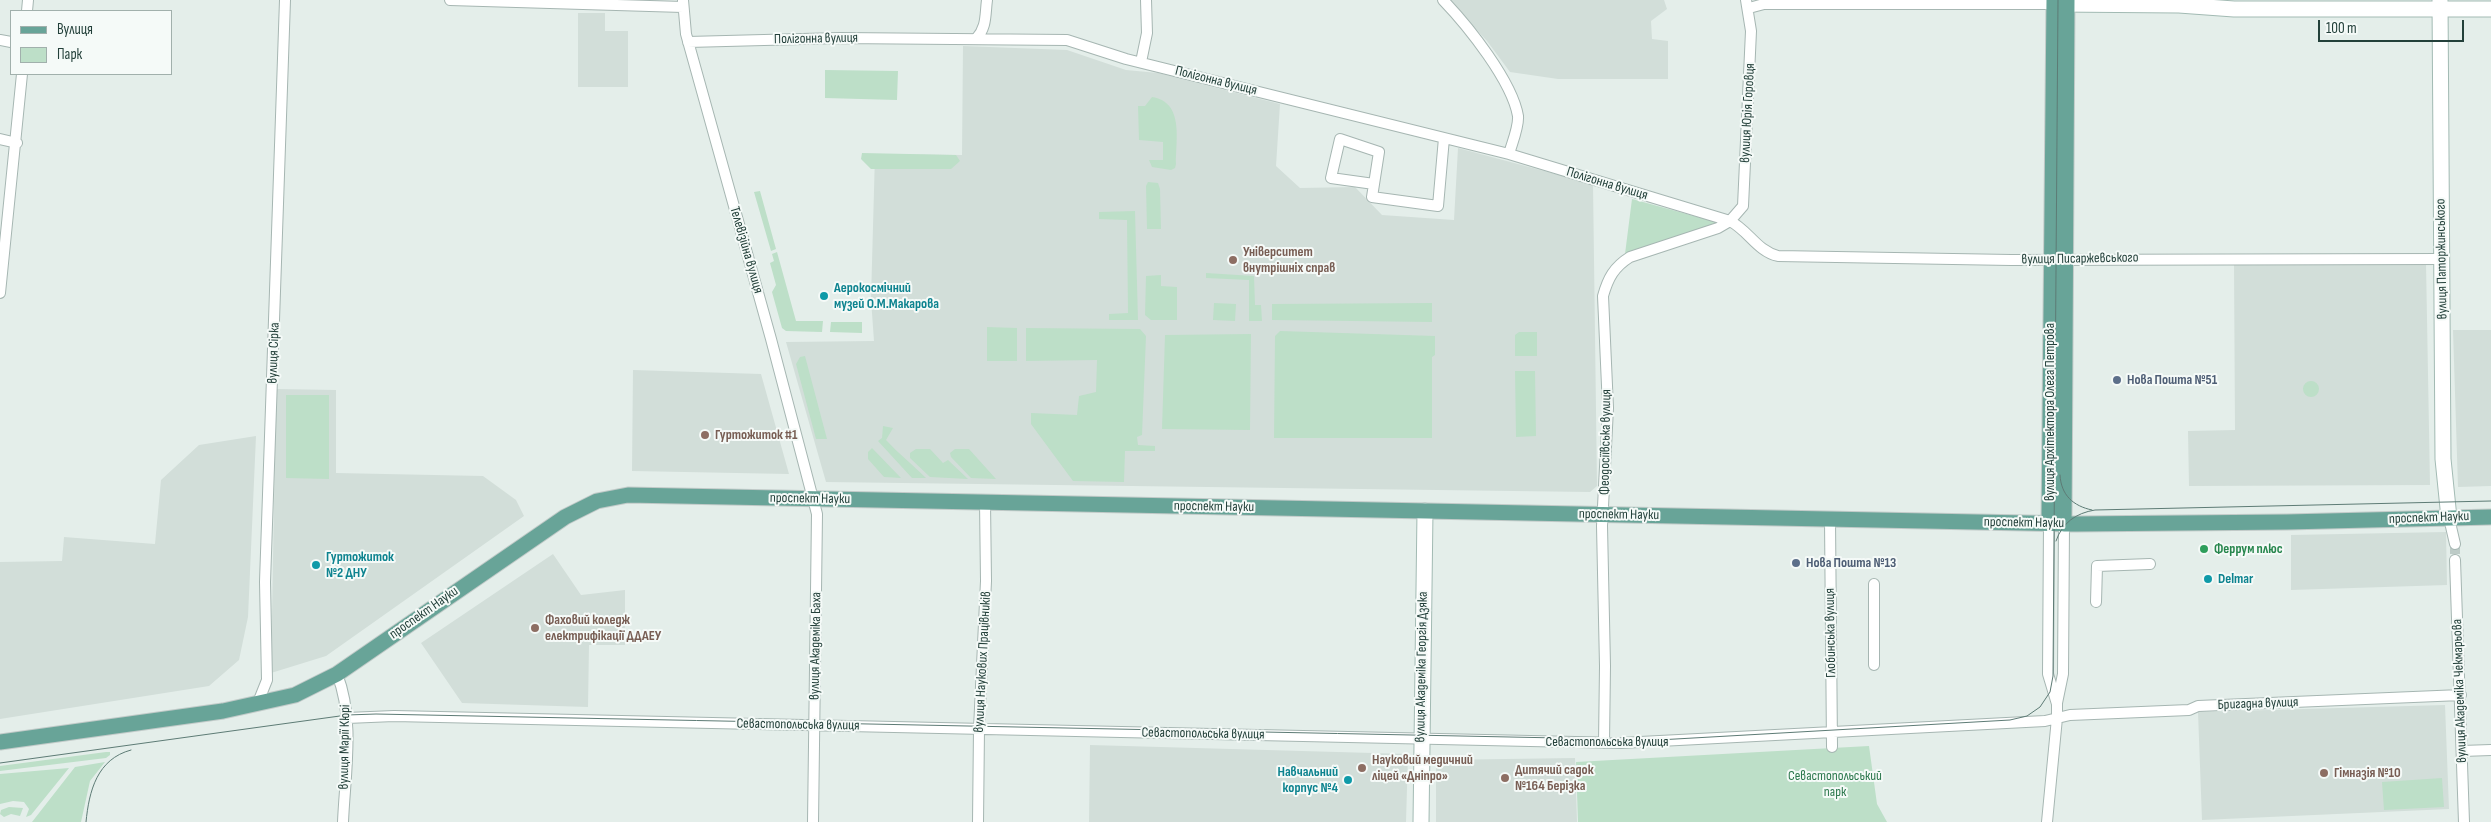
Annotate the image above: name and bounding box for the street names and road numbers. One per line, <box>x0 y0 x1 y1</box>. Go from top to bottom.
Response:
street label: Полігонна вулиця <box>774 30 858 48</box>
street label: Полігонна вулиця <box>1173 63 1259 99</box>
street label: вулиця Юрія Горовця <box>1737 63 1759 163</box>
street label: Полігонна вулиця <box>1564 164 1650 204</box>
street label: вулиця Паторжинського <box>2433 198 2451 320</box>
street label: Телевізійна вулиця <box>726 205 766 295</box>
street label: вулиця Писаржевського <box>2021 250 2139 268</box>
street label: вулиця Сірка <box>265 322 283 384</box>
street label: вулиця Архітектора Олега Петрова <box>2042 323 2058 501</box>
street label: Феодосіївська вулиця <box>1597 389 1615 495</box>
street label: проспект Науки <box>770 490 850 508</box>
street label: проспект Науки <box>1174 498 1254 516</box>
street label: проспект Науки <box>1579 506 1659 524</box>
street label: проспект Науки <box>2389 508 2469 528</box>
street label: проспект Науки <box>1984 514 2064 532</box>
street label: проспект Науки <box>386 583 462 643</box>
street label: Глобинська вулиця <box>1822 588 1840 678</box>
street label: вулиця Наукових Працівників <box>971 591 995 733</box>
street label: вулиця Академіка Георгія Дзяка <box>1412 591 1432 743</box>
street label: вулиця Академіка Баха <box>807 592 825 700</box>
street label: вулиця Академіка Чекмарьова <box>2449 619 2471 763</box>
street label: Бригадна вулиця <box>2217 694 2299 714</box>
street label: вулиця Марії Кюрі <box>336 704 354 790</box>
street label: Севастопольська вулиця <box>736 716 860 734</box>
street label: Севастопольська вулиця <box>1141 725 1265 743</box>
street label: Севастопольська вулиця <box>1545 734 1669 750</box>

